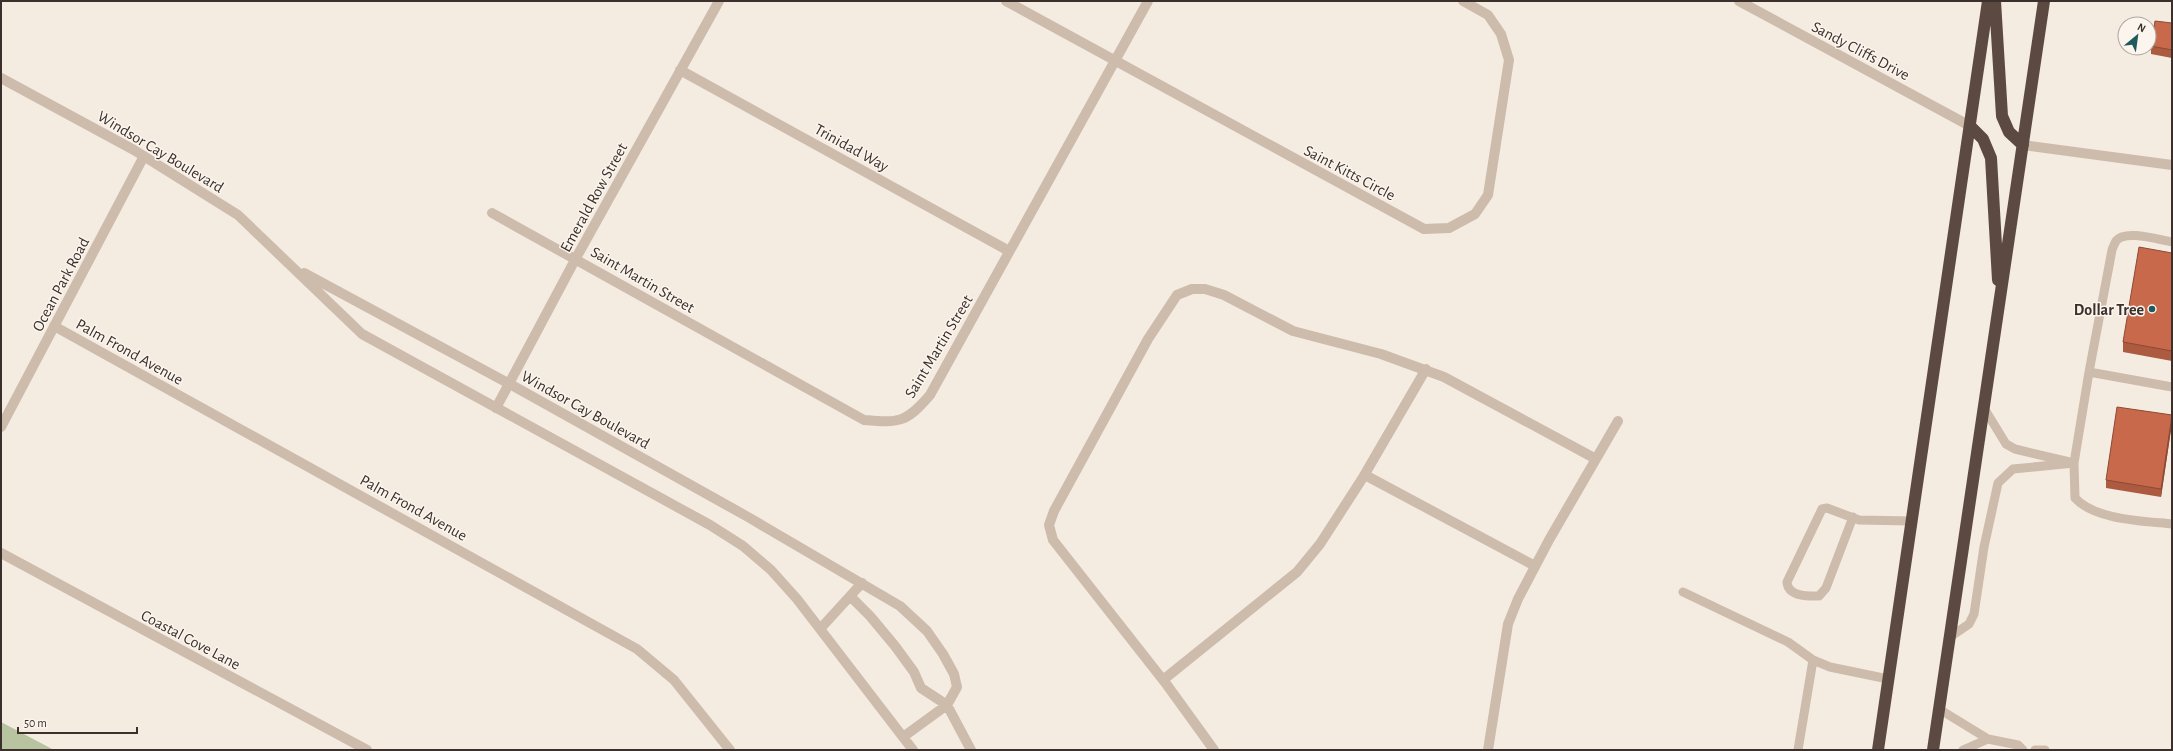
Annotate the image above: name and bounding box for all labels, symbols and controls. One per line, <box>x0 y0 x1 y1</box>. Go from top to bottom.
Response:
north arrow <box>2117 16 2157 56</box>
street label: Sandy Cliffs Drive <box>1809 18 1912 84</box>
text: N <box>2136 21 2148 34</box>
street label: Windsor Cay Boulevard <box>94 108 226 197</box>
street label: Trinidad Way <box>811 121 891 176</box>
street label: Emerald Row Street <box>557 140 630 255</box>
street label: Saint Kitts Circle <box>1301 142 1398 204</box>
street label: Ocean Park Road <box>29 235 92 334</box>
street label: Saint Martin Street <box>588 244 697 316</box>
street label: Saint Martin Street <box>902 292 976 401</box>
place label: Dollar Tree <box>2074 302 2144 318</box>
marker: Dollar Tree <box>2147 304 2157 314</box>
street label: Palm Frond Avenue <box>73 316 186 388</box>
street label: Windsor Cay Boulevard <box>518 368 652 453</box>
street label: Palm Frond Avenue <box>357 472 470 544</box>
street label: Coastal Cove Lane <box>138 607 243 673</box>
scale bar <box>18 709 137 735</box>
text: 50 m <box>24 717 47 729</box>

